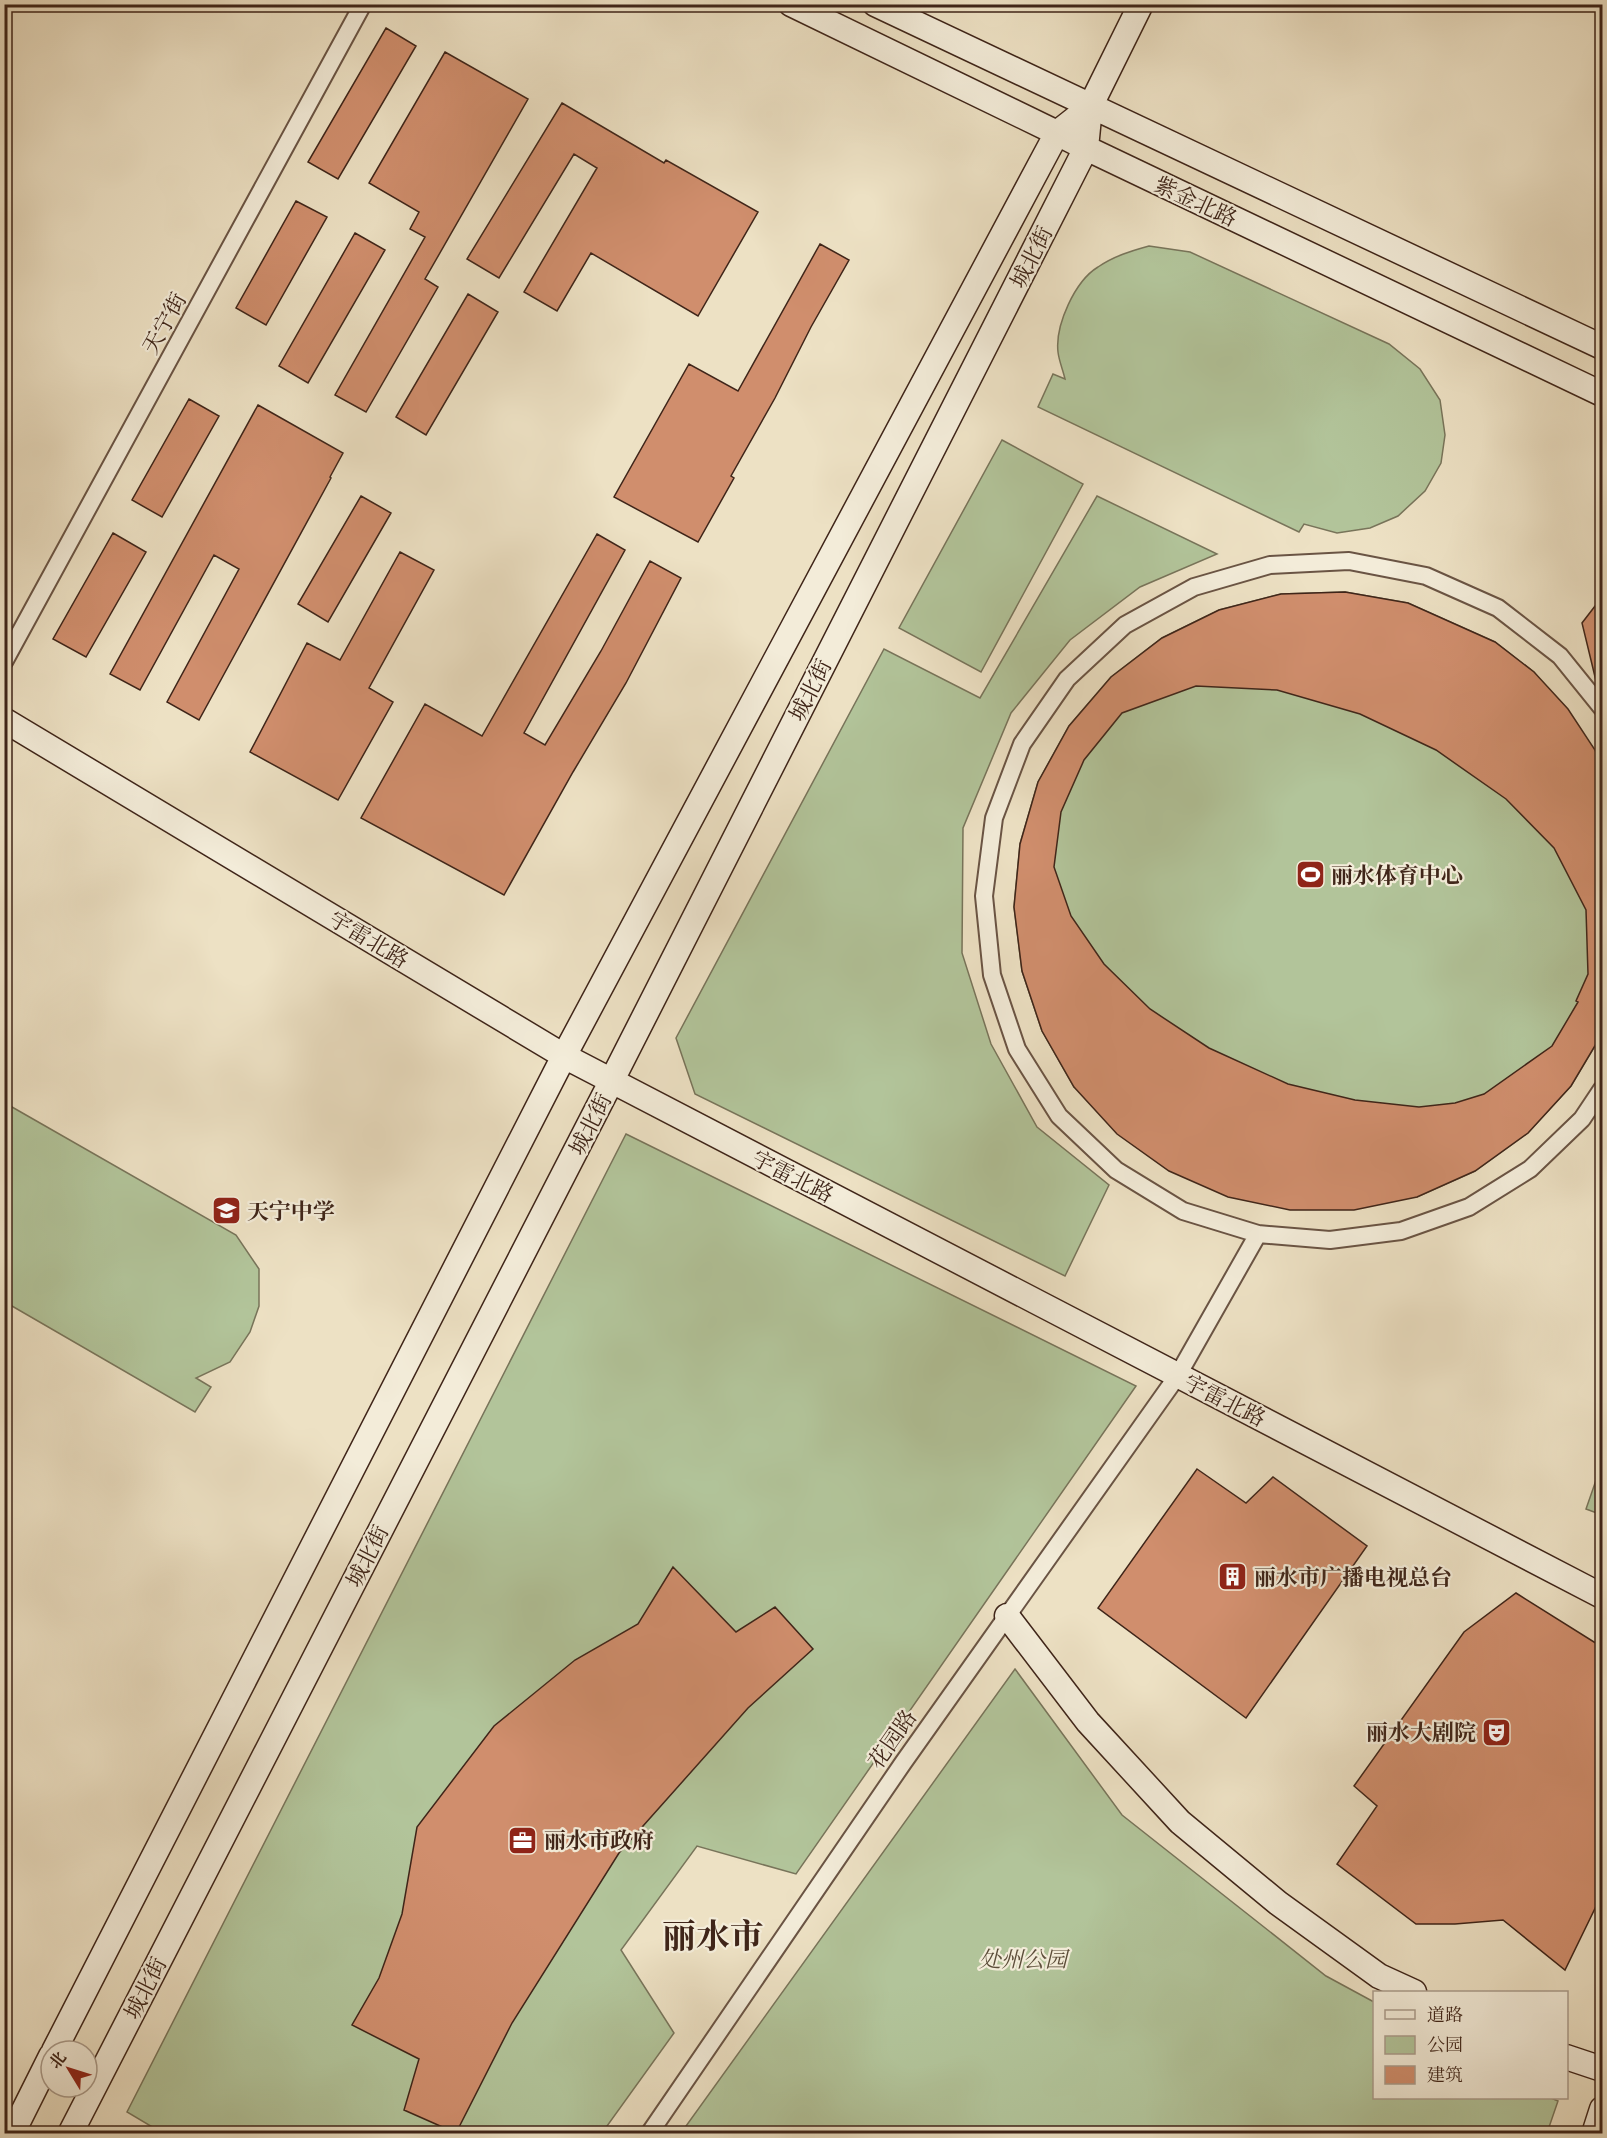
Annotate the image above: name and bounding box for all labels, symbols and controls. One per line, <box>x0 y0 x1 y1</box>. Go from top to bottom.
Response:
street label: 紫金北路 <box>1150 171 1241 232</box>
street label: 城北街 <box>1004 222 1058 293</box>
street label: 天宁街 <box>137 288 192 359</box>
street label: 城北街 <box>783 655 837 726</box>
sports icon: 丽水体育中心 <box>1294 859 1326 891</box>
place label: 丽水体育中心 <box>1331 862 1463 889</box>
street label: 宇雷北路 <box>324 905 413 974</box>
street label: 城北街 <box>563 1089 617 1160</box>
street label: 宇雷北路 <box>747 1144 838 1208</box>
school or university icon: 天宁中学 <box>210 1195 242 1227</box>
place label: 天宁中学 <box>247 1198 335 1225</box>
street label: 宇雷北路 <box>1179 1368 1270 1432</box>
street label: 城北街 <box>340 1521 394 1592</box>
building icon: 丽水市广播电视总台 <box>1217 1561 1249 1593</box>
place label: 丽水市广播电视总台 <box>1254 1564 1452 1591</box>
street label: 花园路 <box>862 1705 922 1774</box>
theatre icon: 丽水大剧院 <box>1481 1716 1513 1748</box>
place label: 丽水大剧院 <box>1366 1719 1476 1746</box>
office icon: 丽水市政府 <box>507 1824 539 1856</box>
place label: 丽水市政府 <box>544 1827 654 1854</box>
district label: 丽水市 <box>662 1916 764 1957</box>
park label: 处州公园 <box>979 1946 1070 1973</box>
street label: 城北街 <box>118 1953 172 2024</box>
legend <box>1373 1991 1568 2099</box>
text: 道路 <box>1427 2004 1463 2026</box>
text: 公园 <box>1427 2034 1463 2056</box>
north arrow <box>39 2039 99 2099</box>
text: 北 <box>45 2048 70 2072</box>
text: 建筑 <box>1427 2064 1463 2086</box>

